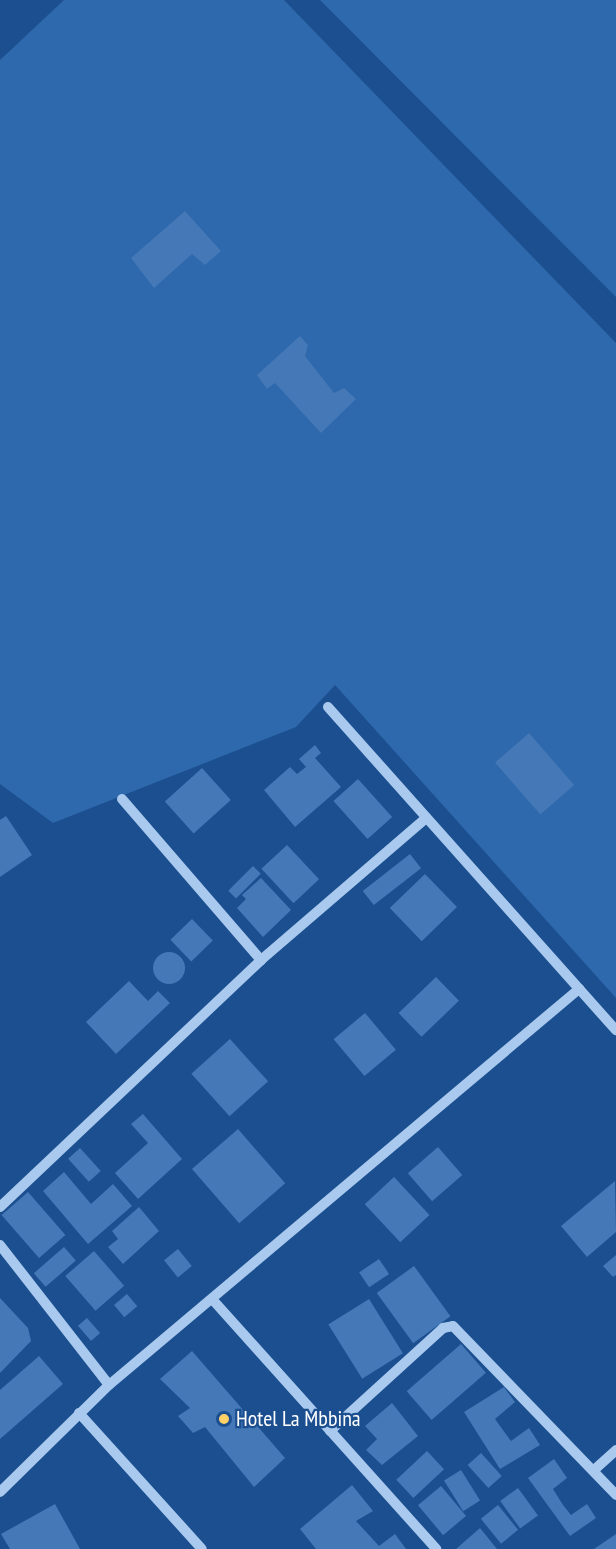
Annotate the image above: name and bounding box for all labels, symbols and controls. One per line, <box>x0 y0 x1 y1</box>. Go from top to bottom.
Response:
place label: Hotel La Mbbina <box>236 1406 361 1432</box>
marker: Hotel La Mbbina <box>217 1412 231 1426</box>

